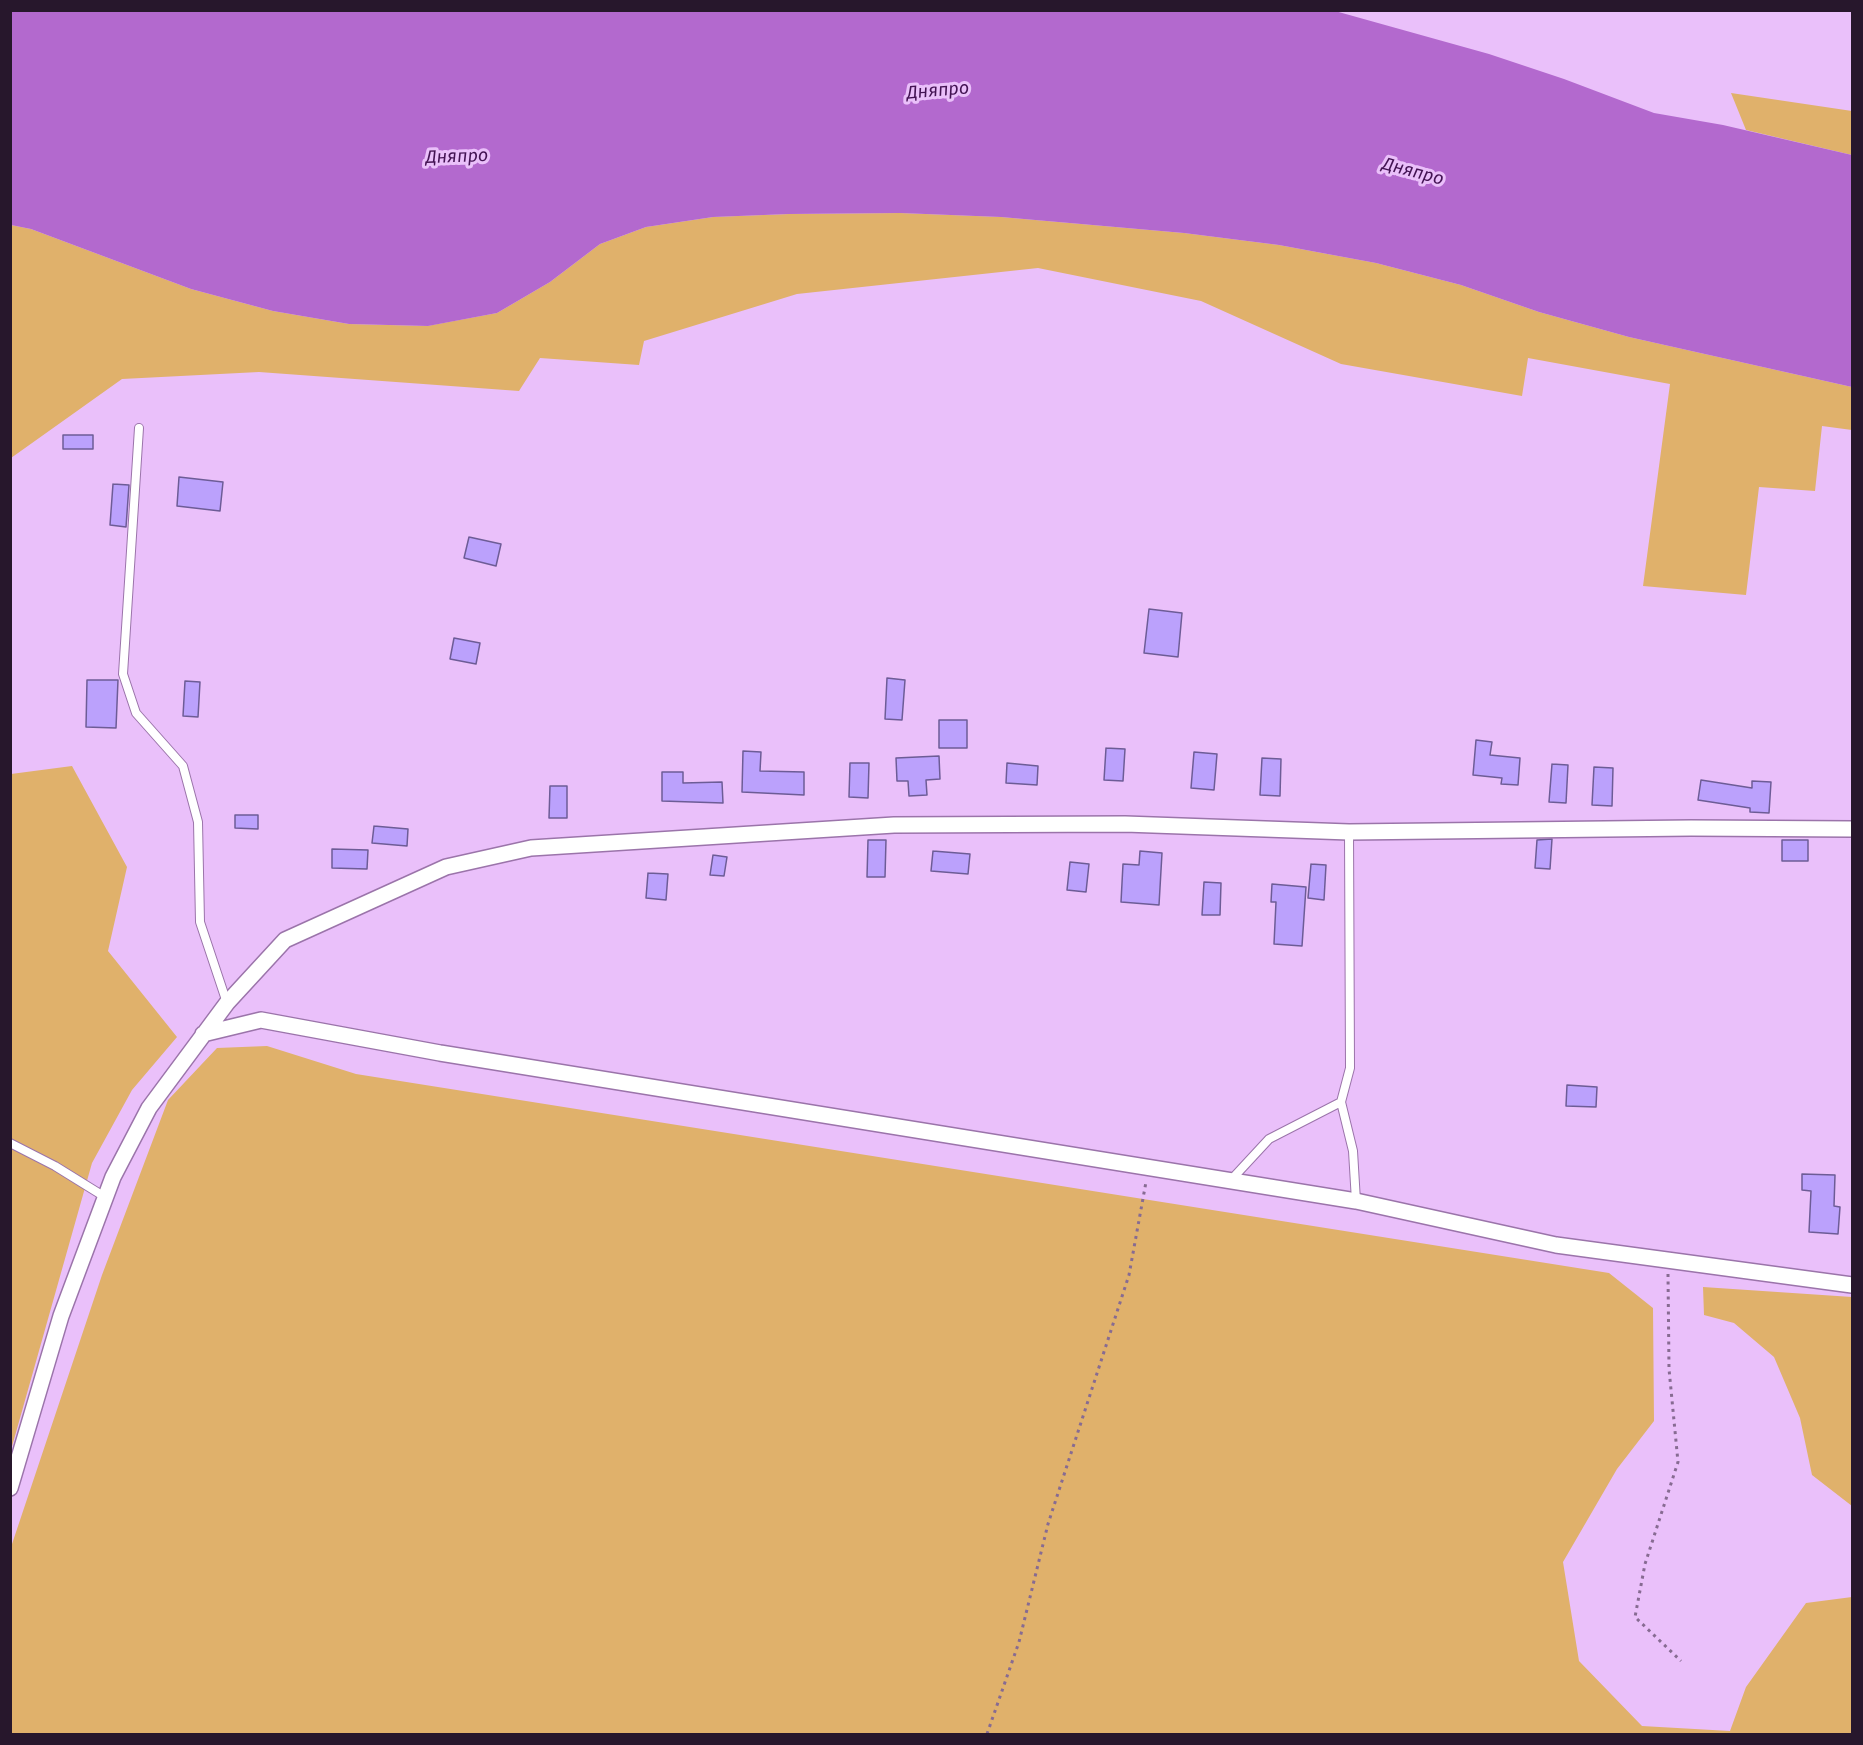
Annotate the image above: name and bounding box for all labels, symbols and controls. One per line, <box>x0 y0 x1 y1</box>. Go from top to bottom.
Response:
water label: Дняпро <box>906 78 970 104</box>
water label: Дняпро <box>425 145 489 169</box>
water label: Дняпро <box>1380 153 1446 191</box>

